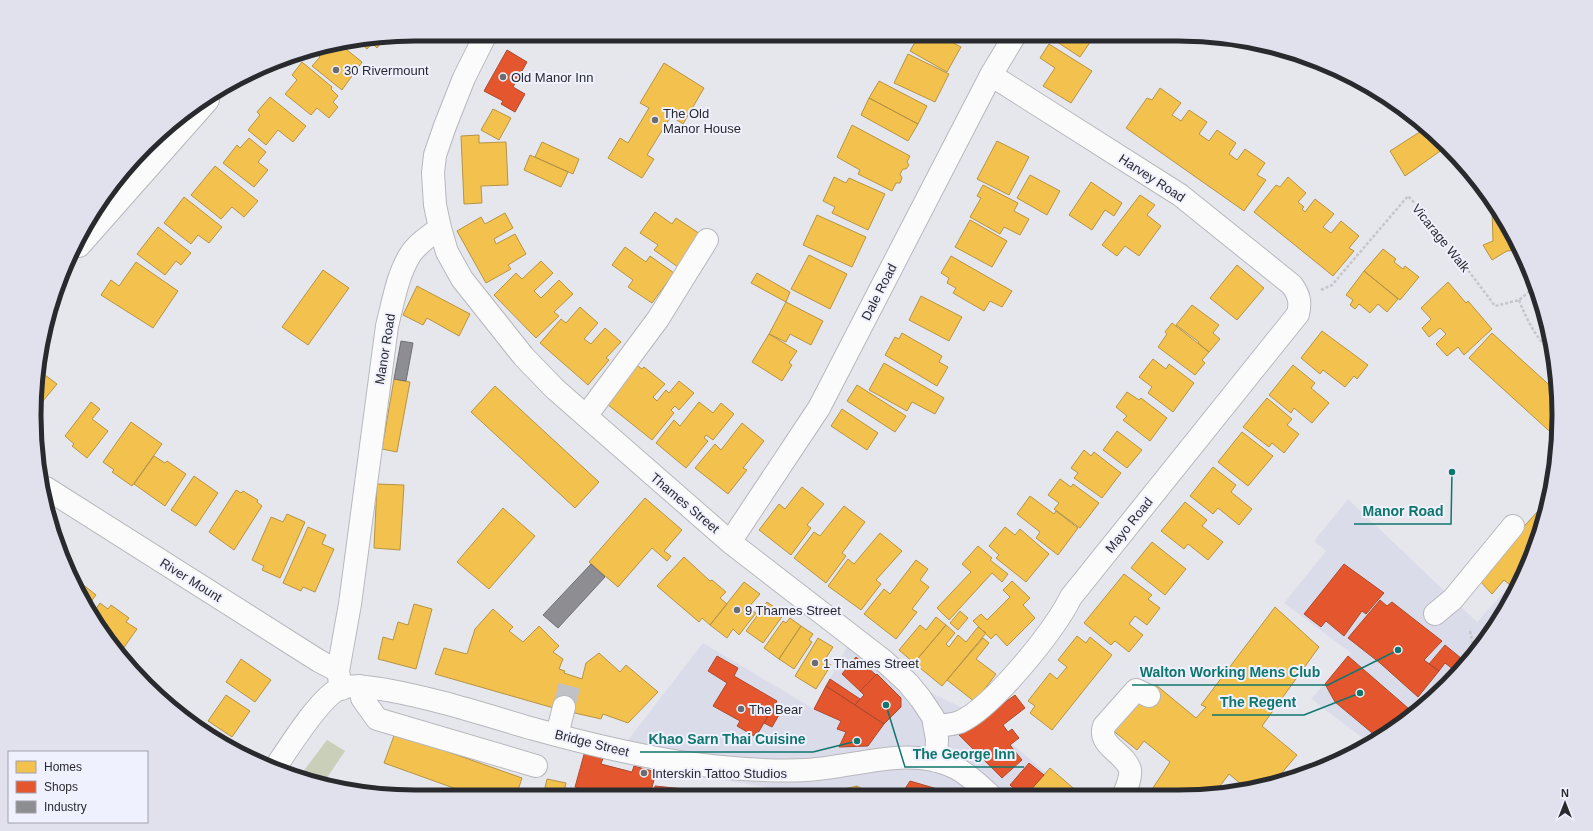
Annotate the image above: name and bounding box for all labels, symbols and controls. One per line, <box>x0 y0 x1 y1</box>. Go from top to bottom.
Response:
place label: 30 Rivermount <box>344 63 429 78</box>
marker: 30 Rivermount <box>331 65 341 75</box>
place label: Old Manor Inn <box>511 70 593 85</box>
marker: Old Manor Inn <box>498 72 508 82</box>
place label: The Old Manor House <box>663 106 741 136</box>
marker: The Old Manor House <box>650 115 660 125</box>
street label: Harvey Road <box>1116 151 1188 205</box>
street label: Vicarage Walk <box>1409 201 1473 275</box>
street label: Dale Road <box>858 261 900 323</box>
street label: Manor Road <box>372 312 398 386</box>
street label: Thames Street <box>648 470 723 536</box>
street label: Mayo Road <box>1102 494 1156 556</box>
callout: Manor Road <box>1354 498 1451 524</box>
text: Manor Road <box>1363 503 1443 519</box>
street label: River Mount <box>157 555 225 605</box>
place label: 9 Thames Street <box>745 603 841 618</box>
marker: 9 Thames Street <box>732 605 742 615</box>
place label: 1 Thames Street <box>823 656 919 671</box>
marker: 1 Thames Street <box>810 658 820 668</box>
callout: Walton Working Mens Club <box>1132 659 1328 685</box>
text: Walton Working Mens Club <box>1140 664 1320 680</box>
callout: The Regent <box>1212 689 1304 715</box>
text: The Regent <box>1220 694 1296 710</box>
place label: The Bear <box>749 702 803 717</box>
marker: The Bear <box>736 704 746 714</box>
callout: Khao Sarn Thai Cuisine <box>640 726 813 752</box>
street label: Bridge Street <box>553 727 631 760</box>
text: Khao Sarn Thai Cuisine <box>648 731 806 747</box>
callout: The George Inn <box>905 741 1024 767</box>
text: The George Inn <box>913 746 1015 762</box>
legend <box>8 751 148 823</box>
text: Homes <box>44 760 82 774</box>
place label: Interskin Tattoo Studios <box>652 766 787 781</box>
marker: Interskin Tattoo Studios <box>639 768 649 778</box>
text: Shops <box>44 780 78 794</box>
north arrow <box>1545 783 1585 823</box>
text: N <box>1561 787 1569 799</box>
text: Industry <box>44 800 87 814</box>

